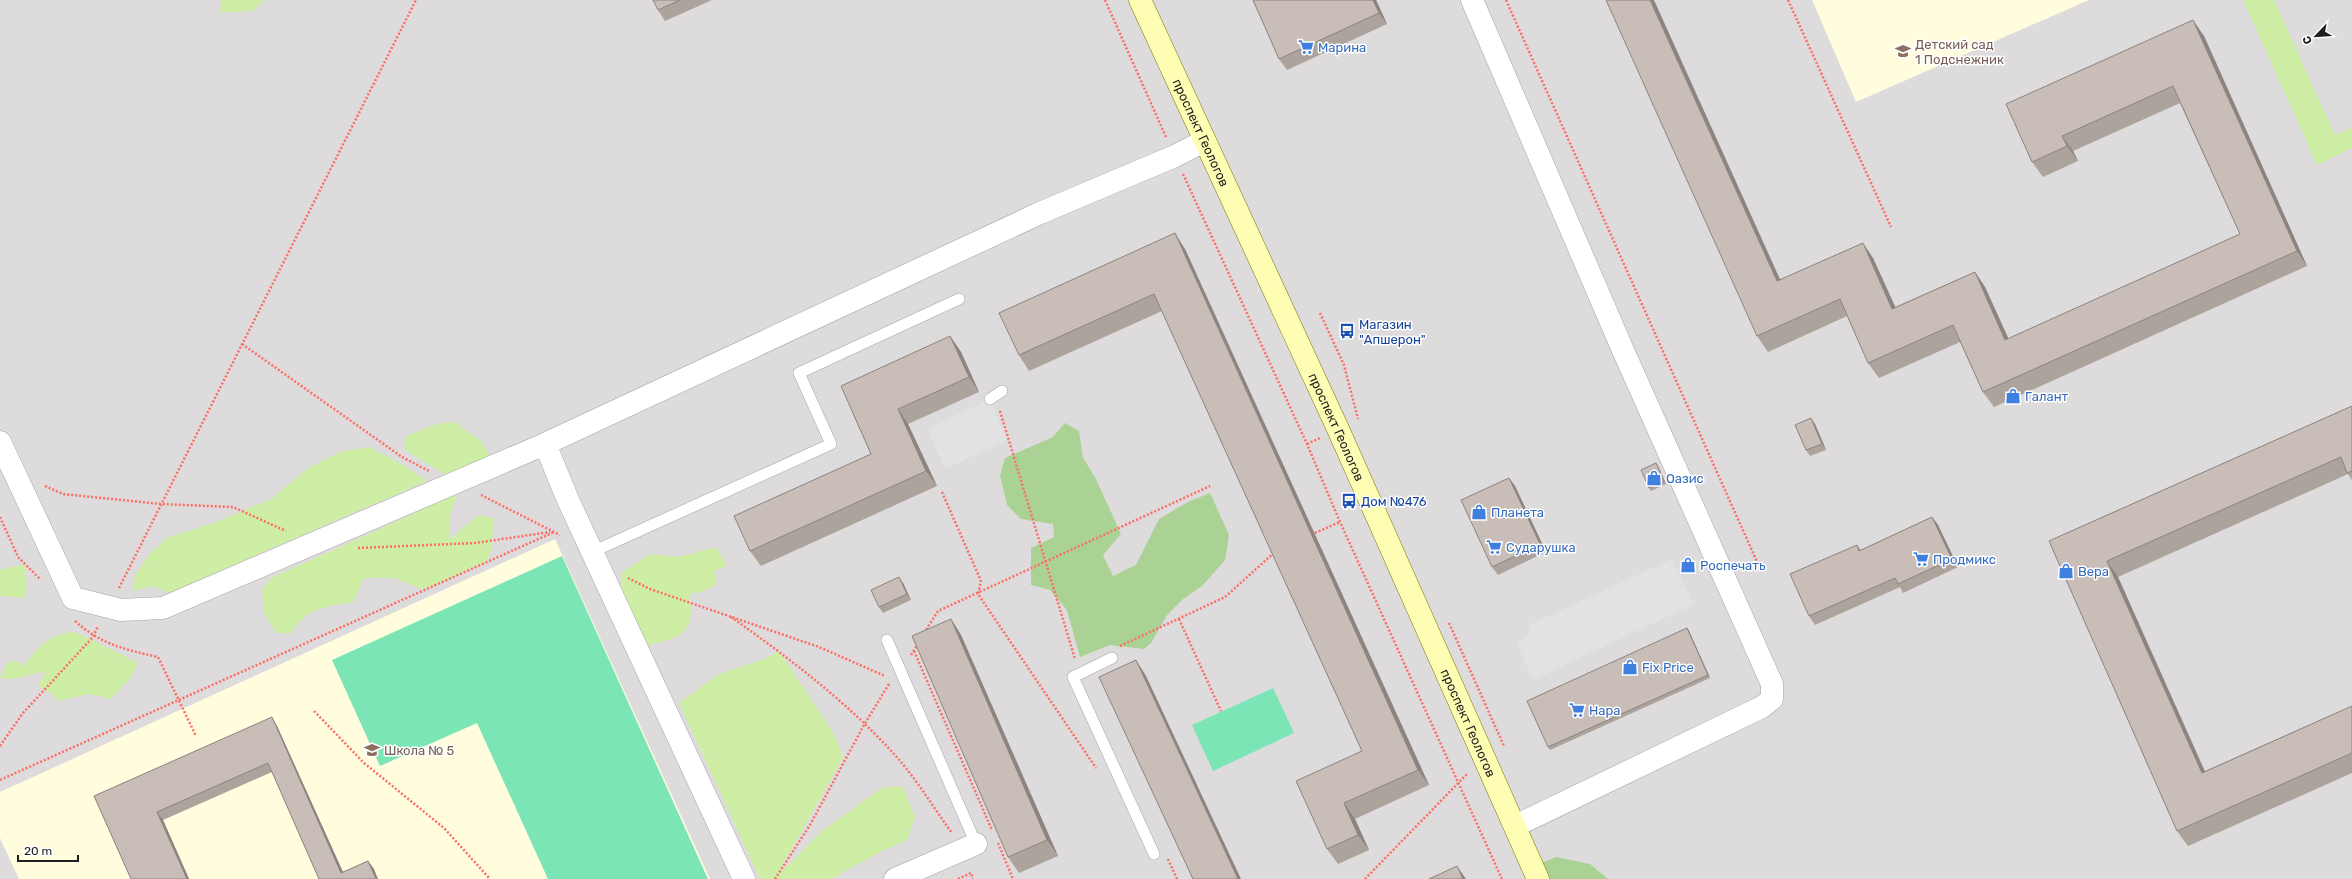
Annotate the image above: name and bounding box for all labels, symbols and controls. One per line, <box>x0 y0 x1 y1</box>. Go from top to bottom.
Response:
north arrow <box>2296 16 2336 56</box>
text: С <box>2300 34 2315 46</box>
place label: Детский сад 1 Подснежник <box>1915 37 2004 67</box>
supermarket icon: Марина <box>1297 38 1315 56</box>
place label: Марина <box>1318 40 1366 55</box>
school or university icon: Детский сад 1 Подснежник <box>1894 42 1912 60</box>
street label: проспект Геологов <box>1169 77 1232 189</box>
place label: Магазин "Апшерон" <box>1359 317 1426 347</box>
bus stop icon: Магазин "Апшерон" <box>1338 322 1356 340</box>
street label: проспект Геологов <box>1305 371 1367 483</box>
shop icon: Галант <box>2004 387 2022 405</box>
place label: Галант <box>2025 389 2069 404</box>
shop icon: Оазис <box>1645 469 1663 487</box>
place label: Оазис <box>1666 471 1704 486</box>
bus stop icon: Дом №476 <box>1340 492 1358 510</box>
place label: Дом №476 <box>1361 494 1427 509</box>
shop icon: Планета <box>1470 503 1488 521</box>
place label: Планета <box>1491 505 1544 520</box>
supermarket icon: Сударушка <box>1485 538 1503 556</box>
place label: Сударушка <box>1506 540 1576 555</box>
supermarket icon: Продмикс <box>1912 550 1930 568</box>
place label: Продмикс <box>1933 552 1996 567</box>
shop icon: Роспечать <box>1679 556 1697 574</box>
place label: Роспечать <box>1700 558 1766 573</box>
shop icon: Вера <box>2057 562 2075 580</box>
place label: Вера <box>2078 564 2109 579</box>
shop icon: Fix Price <box>1621 658 1639 676</box>
place label: Fix Price <box>1642 660 1694 675</box>
street label: проспект Геологов <box>1438 667 1499 779</box>
supermarket icon: Нара <box>1568 701 1586 719</box>
place label: Нара <box>1589 703 1620 718</box>
school or university icon: Школа № 5 <box>363 741 381 759</box>
place label: Школа № 5 <box>384 743 455 758</box>
scale bar <box>18 837 78 863</box>
text: 20 m <box>24 844 52 858</box>

